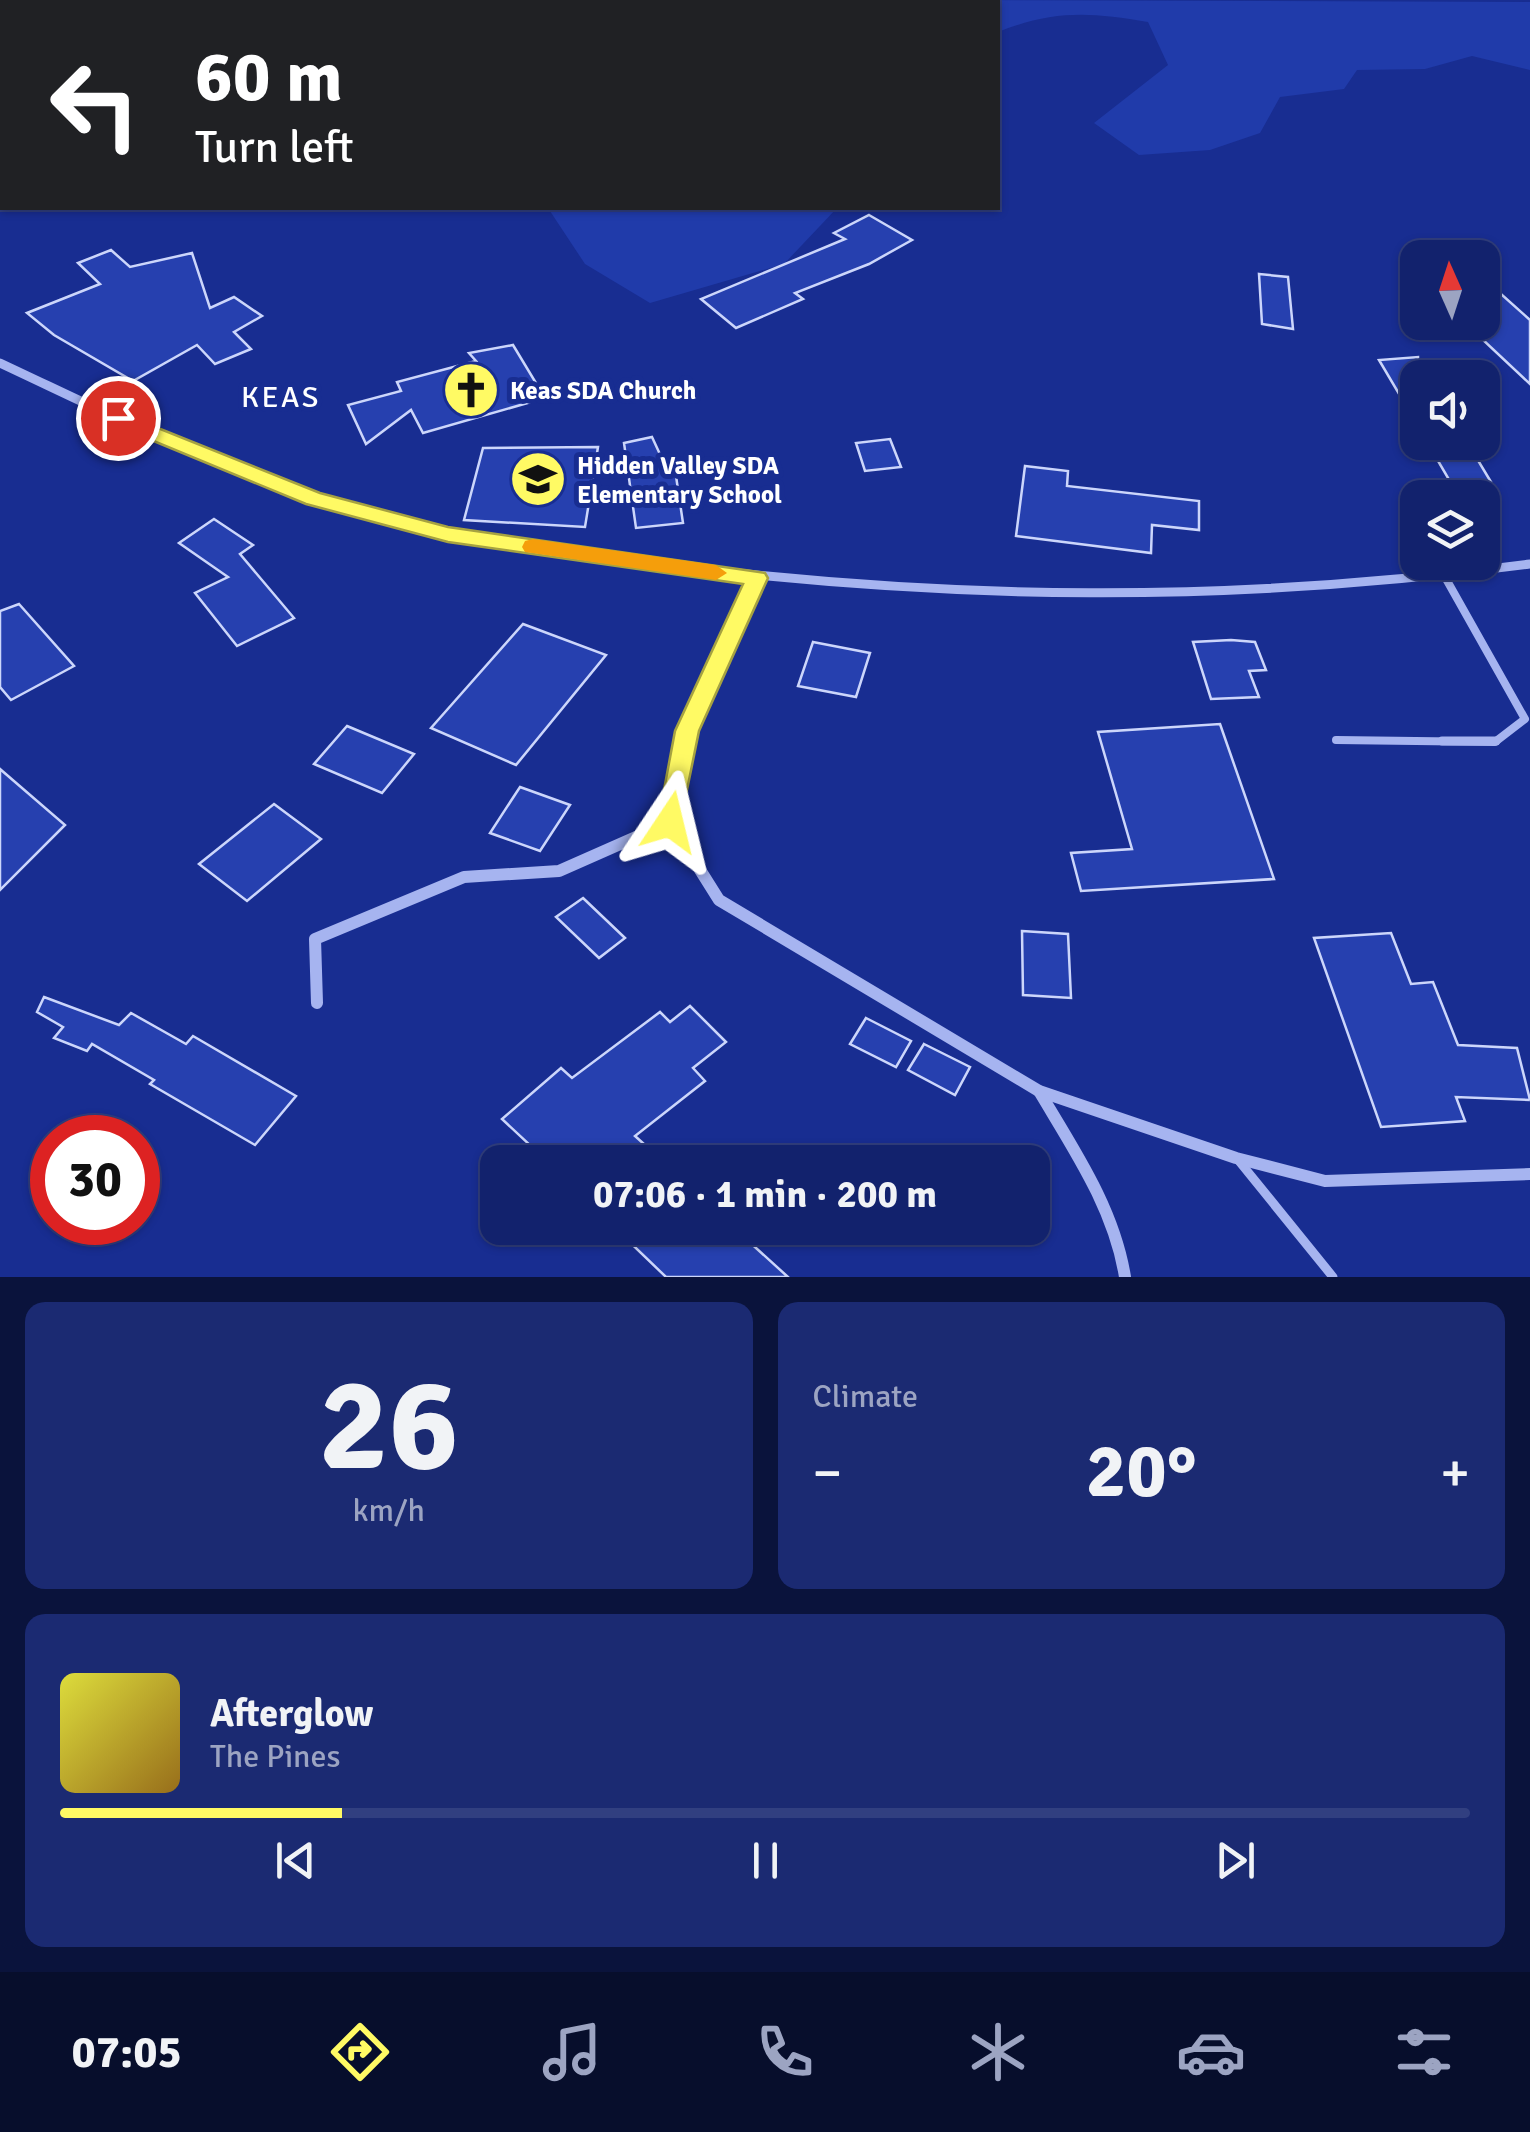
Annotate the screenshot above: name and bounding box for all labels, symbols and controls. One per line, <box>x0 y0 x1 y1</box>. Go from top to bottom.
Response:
text: 60 m <box>195 34 343 120</box>
icon: left <box>30 40 160 170</box>
text: Turn left <box>195 120 354 175</box>
north arrow <box>1400 240 1500 340</box>
map controls <box>1400 240 1500 580</box>
church icon: Keas SDA Church <box>441 360 501 420</box>
button: sound <box>1400 360 1500 460</box>
place label: Keas SDA Church <box>510 375 696 406</box>
pin <box>76 376 161 461</box>
district label: KEAS <box>241 379 321 416</box>
icon: arrive <box>91 391 146 446</box>
school or university icon: Hidden Valley SDA Elementary School <box>508 449 568 509</box>
place label: Hidden Valley SDA Elementary School <box>577 450 782 510</box>
button: layers <box>1400 480 1500 580</box>
position arrow <box>618 770 722 874</box>
speed limit sign: 30 <box>30 1115 160 1245</box>
text: 07:06 · 1 min · 200 m <box>593 1171 937 1218</box>
text: 26 <box>319 1346 459 1506</box>
text: Climate <box>813 1377 918 1416</box>
text: 20° <box>1086 1425 1197 1518</box>
text: − <box>813 1439 842 1507</box>
text: + <box>1440 1439 1470 1507</box>
text: km/h <box>353 1491 425 1530</box>
text: Afterglow <box>210 1690 373 1737</box>
text: The Pines <box>210 1737 341 1776</box>
icon: previous <box>268 1833 323 1888</box>
icon: pause <box>738 1833 793 1888</box>
icon: next <box>1208 1833 1263 1888</box>
icon: directions <box>325 2017 395 2087</box>
icon: music <box>537 2017 607 2087</box>
icon: phone <box>750 2017 820 2087</box>
icon: climate <box>963 2017 1033 2087</box>
icon: car <box>1176 2017 1246 2087</box>
icon: filters <box>1389 2017 1459 2087</box>
text: 07:05 <box>71 2025 182 2080</box>

